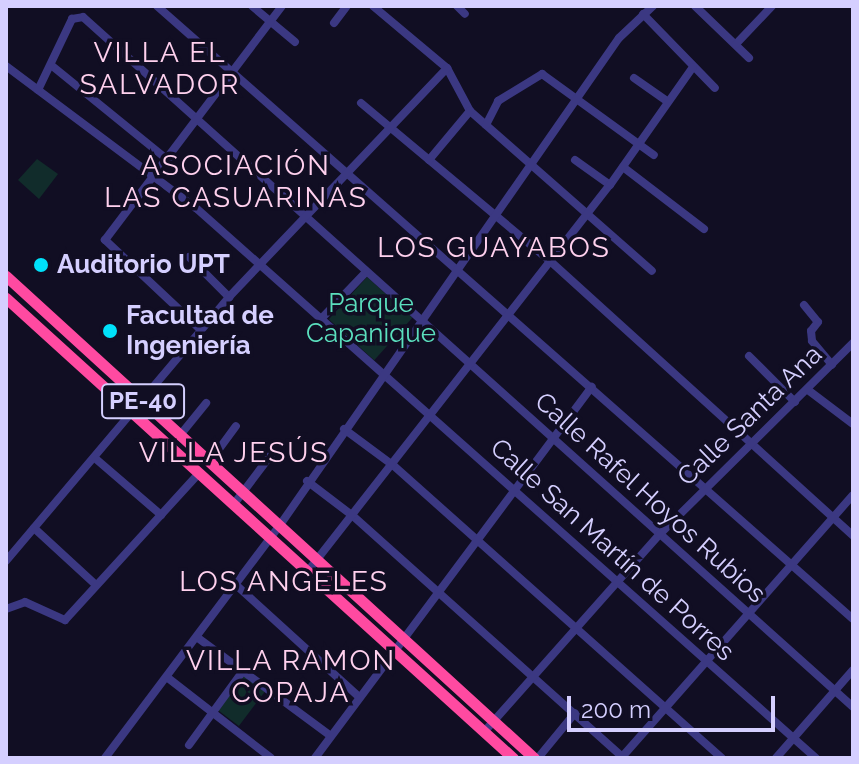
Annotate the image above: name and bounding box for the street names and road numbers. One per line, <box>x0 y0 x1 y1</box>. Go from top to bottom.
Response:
street label: Calle Santa Ana <box>671 339 829 493</box>
road number: PE-40 <box>101 381 185 421</box>
street label: Calle Rafel Hoyos Rubios <box>528 386 772 610</box>
street label: Calle San Martín de Porres <box>484 432 740 668</box>

